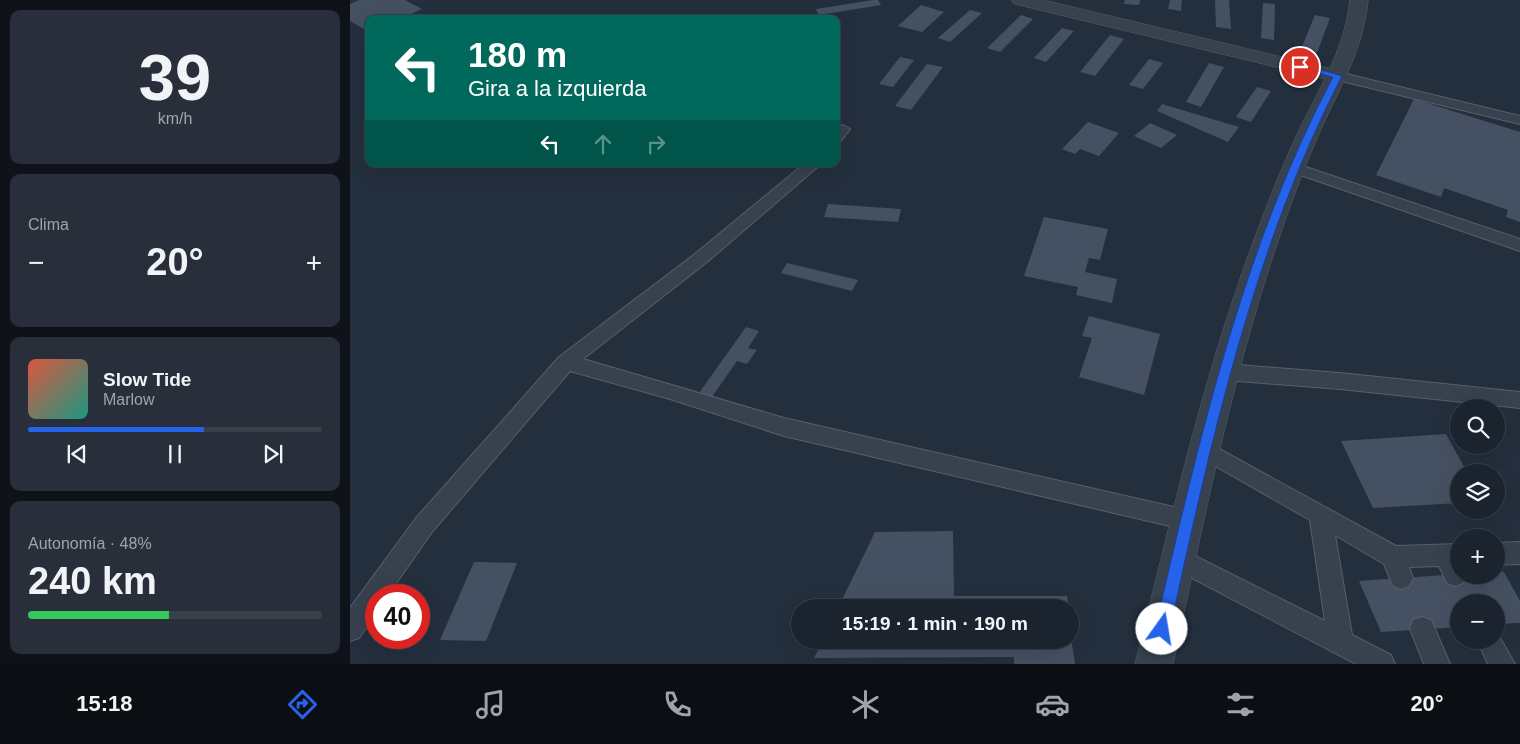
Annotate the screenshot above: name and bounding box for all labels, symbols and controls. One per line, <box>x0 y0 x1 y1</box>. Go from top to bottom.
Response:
icon: left <box>385 35 450 100</box>
text: 180 m <box>468 35 567 74</box>
text: 39 <box>139 41 211 114</box>
pin <box>1279 46 1321 88</box>
icon: arrive <box>1286 53 1314 81</box>
text: Gira a la izquierda <box>468 76 647 101</box>
text: km/h <box>158 110 192 127</box>
icon: left <box>536 130 564 158</box>
icon: ahead <box>589 130 617 158</box>
icon: right <box>642 130 670 158</box>
text: Clima <box>28 216 69 233</box>
text: 20° <box>146 241 204 283</box>
text: − <box>28 247 44 278</box>
text: + <box>306 247 322 278</box>
text: Slow Tide <box>103 369 191 390</box>
text: Marlow <box>103 391 155 408</box>
map controls <box>1450 399 1505 649</box>
button: search <box>1450 399 1505 454</box>
icon: previous <box>63 440 91 468</box>
icon: pause <box>161 440 189 468</box>
icon: next <box>259 440 287 468</box>
button: layers <box>1450 464 1505 519</box>
button: + <box>1450 529 1505 584</box>
text: Autonomía · 48% <box>28 535 152 552</box>
text: 240 km <box>28 560 157 602</box>
speed limit sign: 40 <box>365 584 430 649</box>
button: − <box>1450 594 1505 649</box>
position arrow <box>1135 602 1187 654</box>
text: 15:19 · 1 min · 190 m <box>842 613 1028 634</box>
icon: directions <box>285 687 320 722</box>
icon: music <box>473 687 508 722</box>
icon: phone <box>660 687 695 722</box>
icon: climate <box>848 687 883 722</box>
icon: car <box>1035 687 1070 722</box>
icon: filters <box>1223 687 1258 722</box>
text: 15:18 <box>76 691 133 716</box>
text: 20° <box>1410 691 1444 716</box>

